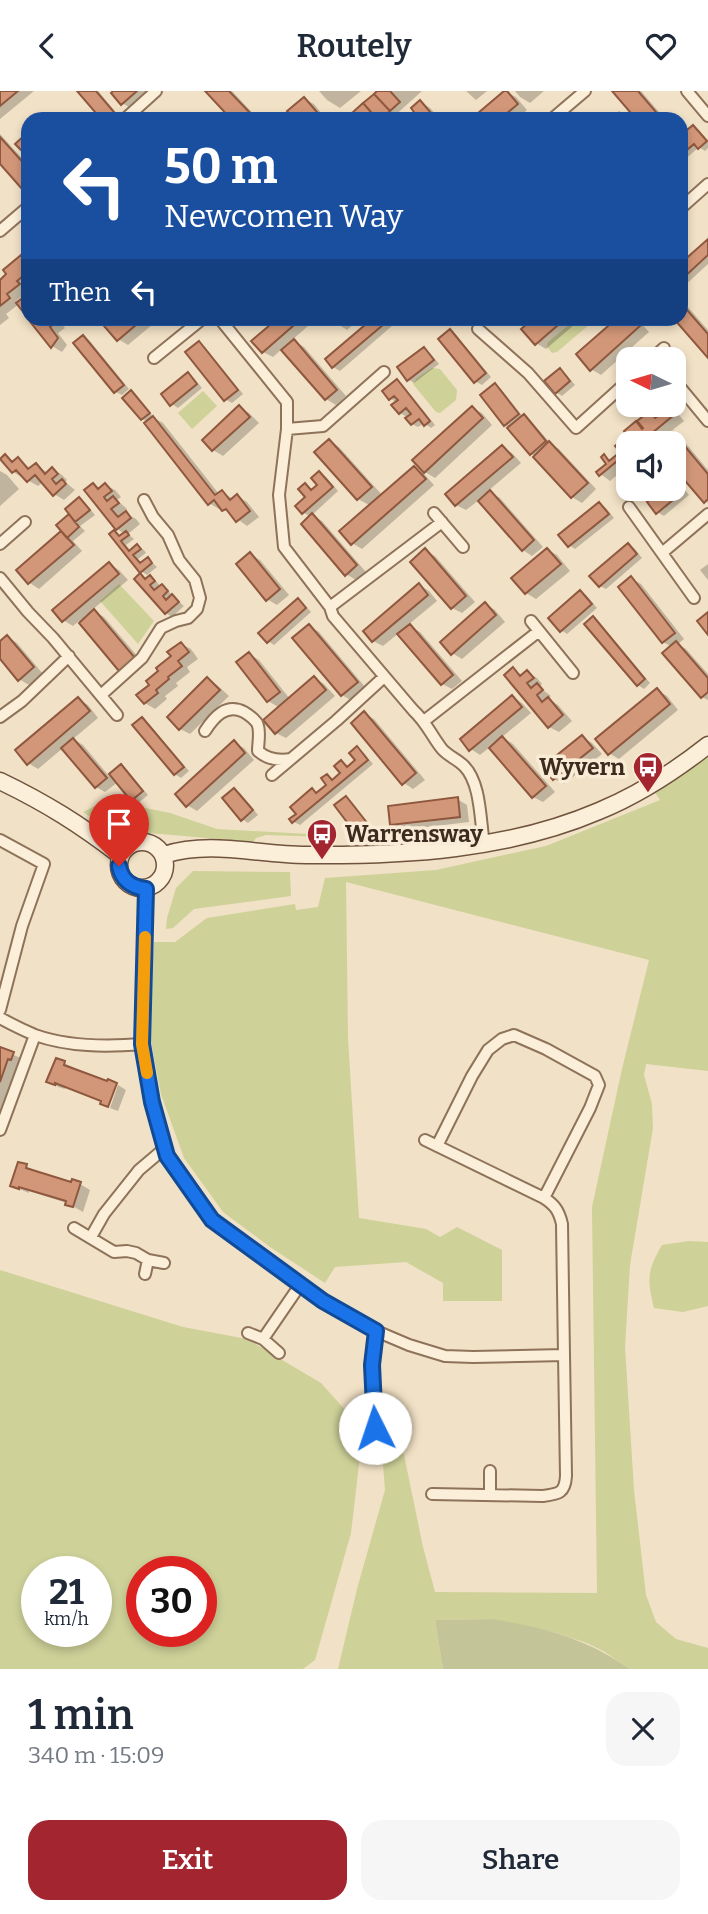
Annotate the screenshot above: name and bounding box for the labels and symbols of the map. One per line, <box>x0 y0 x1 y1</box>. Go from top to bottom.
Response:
north arrow <box>616 347 686 417</box>
bus stop icon: Wyvern <box>631 750 665 794</box>
place label: Wyvern <box>539 753 625 781</box>
pin <box>89 794 149 866</box>
bus stop icon: Warrensway <box>305 817 339 861</box>
place label: Warrensway <box>345 820 483 848</box>
position arrow <box>338 1391 412 1465</box>
speed limit sign: 30 <box>126 1556 217 1647</box>

